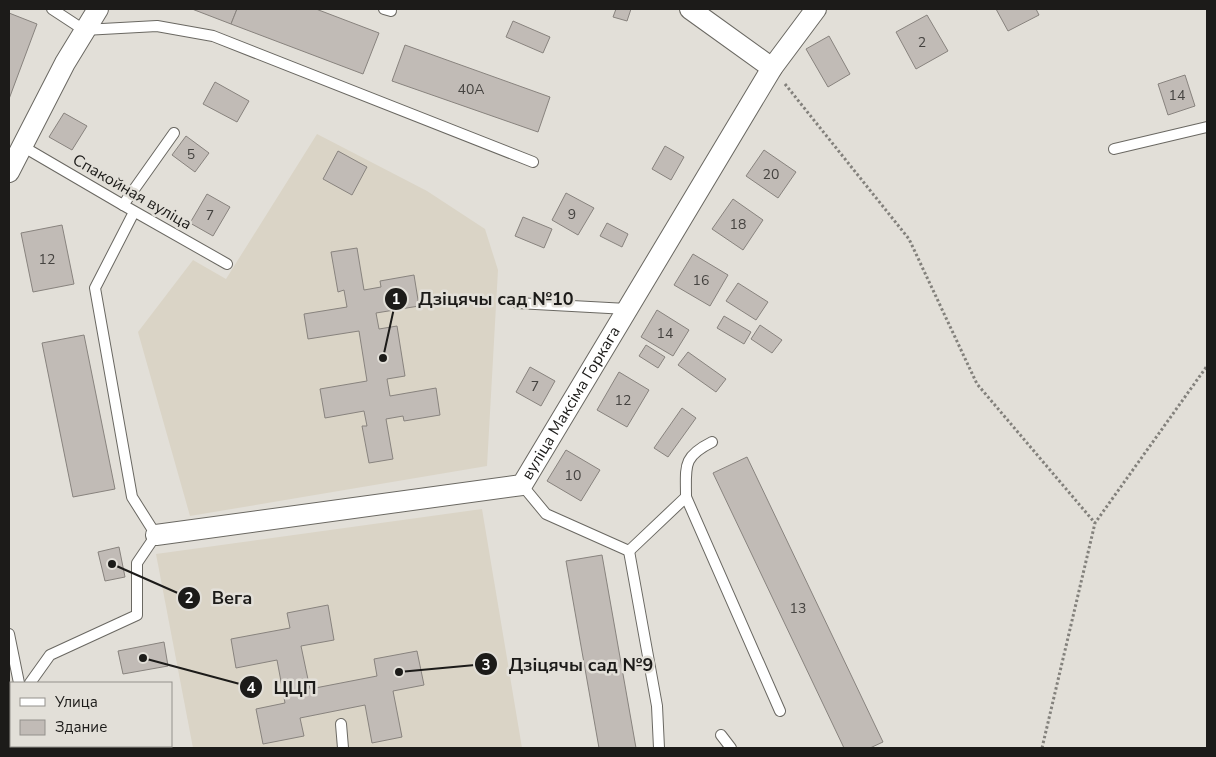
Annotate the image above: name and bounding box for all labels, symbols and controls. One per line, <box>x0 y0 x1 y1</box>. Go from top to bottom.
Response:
house number: 2 <box>918 33 926 52</box>
house number: 40А <box>457 80 485 99</box>
house number: 14 <box>1169 86 1185 105</box>
house number: 5 <box>187 145 195 164</box>
street label: Спакойная вуліца <box>68 149 196 235</box>
house number: 20 <box>763 165 779 184</box>
house number: 9 <box>568 205 576 224</box>
house number: 7 <box>206 206 214 225</box>
house number: 18 <box>730 215 746 234</box>
house number: 12 <box>39 250 55 269</box>
house number: 16 <box>693 271 709 290</box>
callout: Дзіцячы сад №10 <box>383 282 583 315</box>
text: Дзіцячы сад №10 <box>418 287 574 311</box>
text: 1 <box>391 289 401 309</box>
street label: вуліца Максіма Горкага <box>517 322 626 484</box>
house number: 14 <box>657 324 673 343</box>
house number: 7 <box>531 377 539 396</box>
house number: 12 <box>615 391 631 410</box>
house number: 10 <box>565 466 581 485</box>
callout: Вега <box>177 581 263 614</box>
text: Вега <box>212 586 252 610</box>
text: 2 <box>184 588 194 608</box>
house number: 13 <box>790 599 806 618</box>
callout: Дзіцячы сад №9 <box>474 648 663 681</box>
text: Дзіцячы сад №9 <box>509 653 653 677</box>
text: 3 <box>481 655 491 675</box>
callout: ЦЦП <box>238 671 326 704</box>
text: ЦЦП <box>273 676 317 700</box>
text: 4 <box>246 678 256 698</box>
legend <box>10 682 172 747</box>
text: Улица <box>54 692 98 712</box>
text: Здание <box>55 717 107 737</box>

